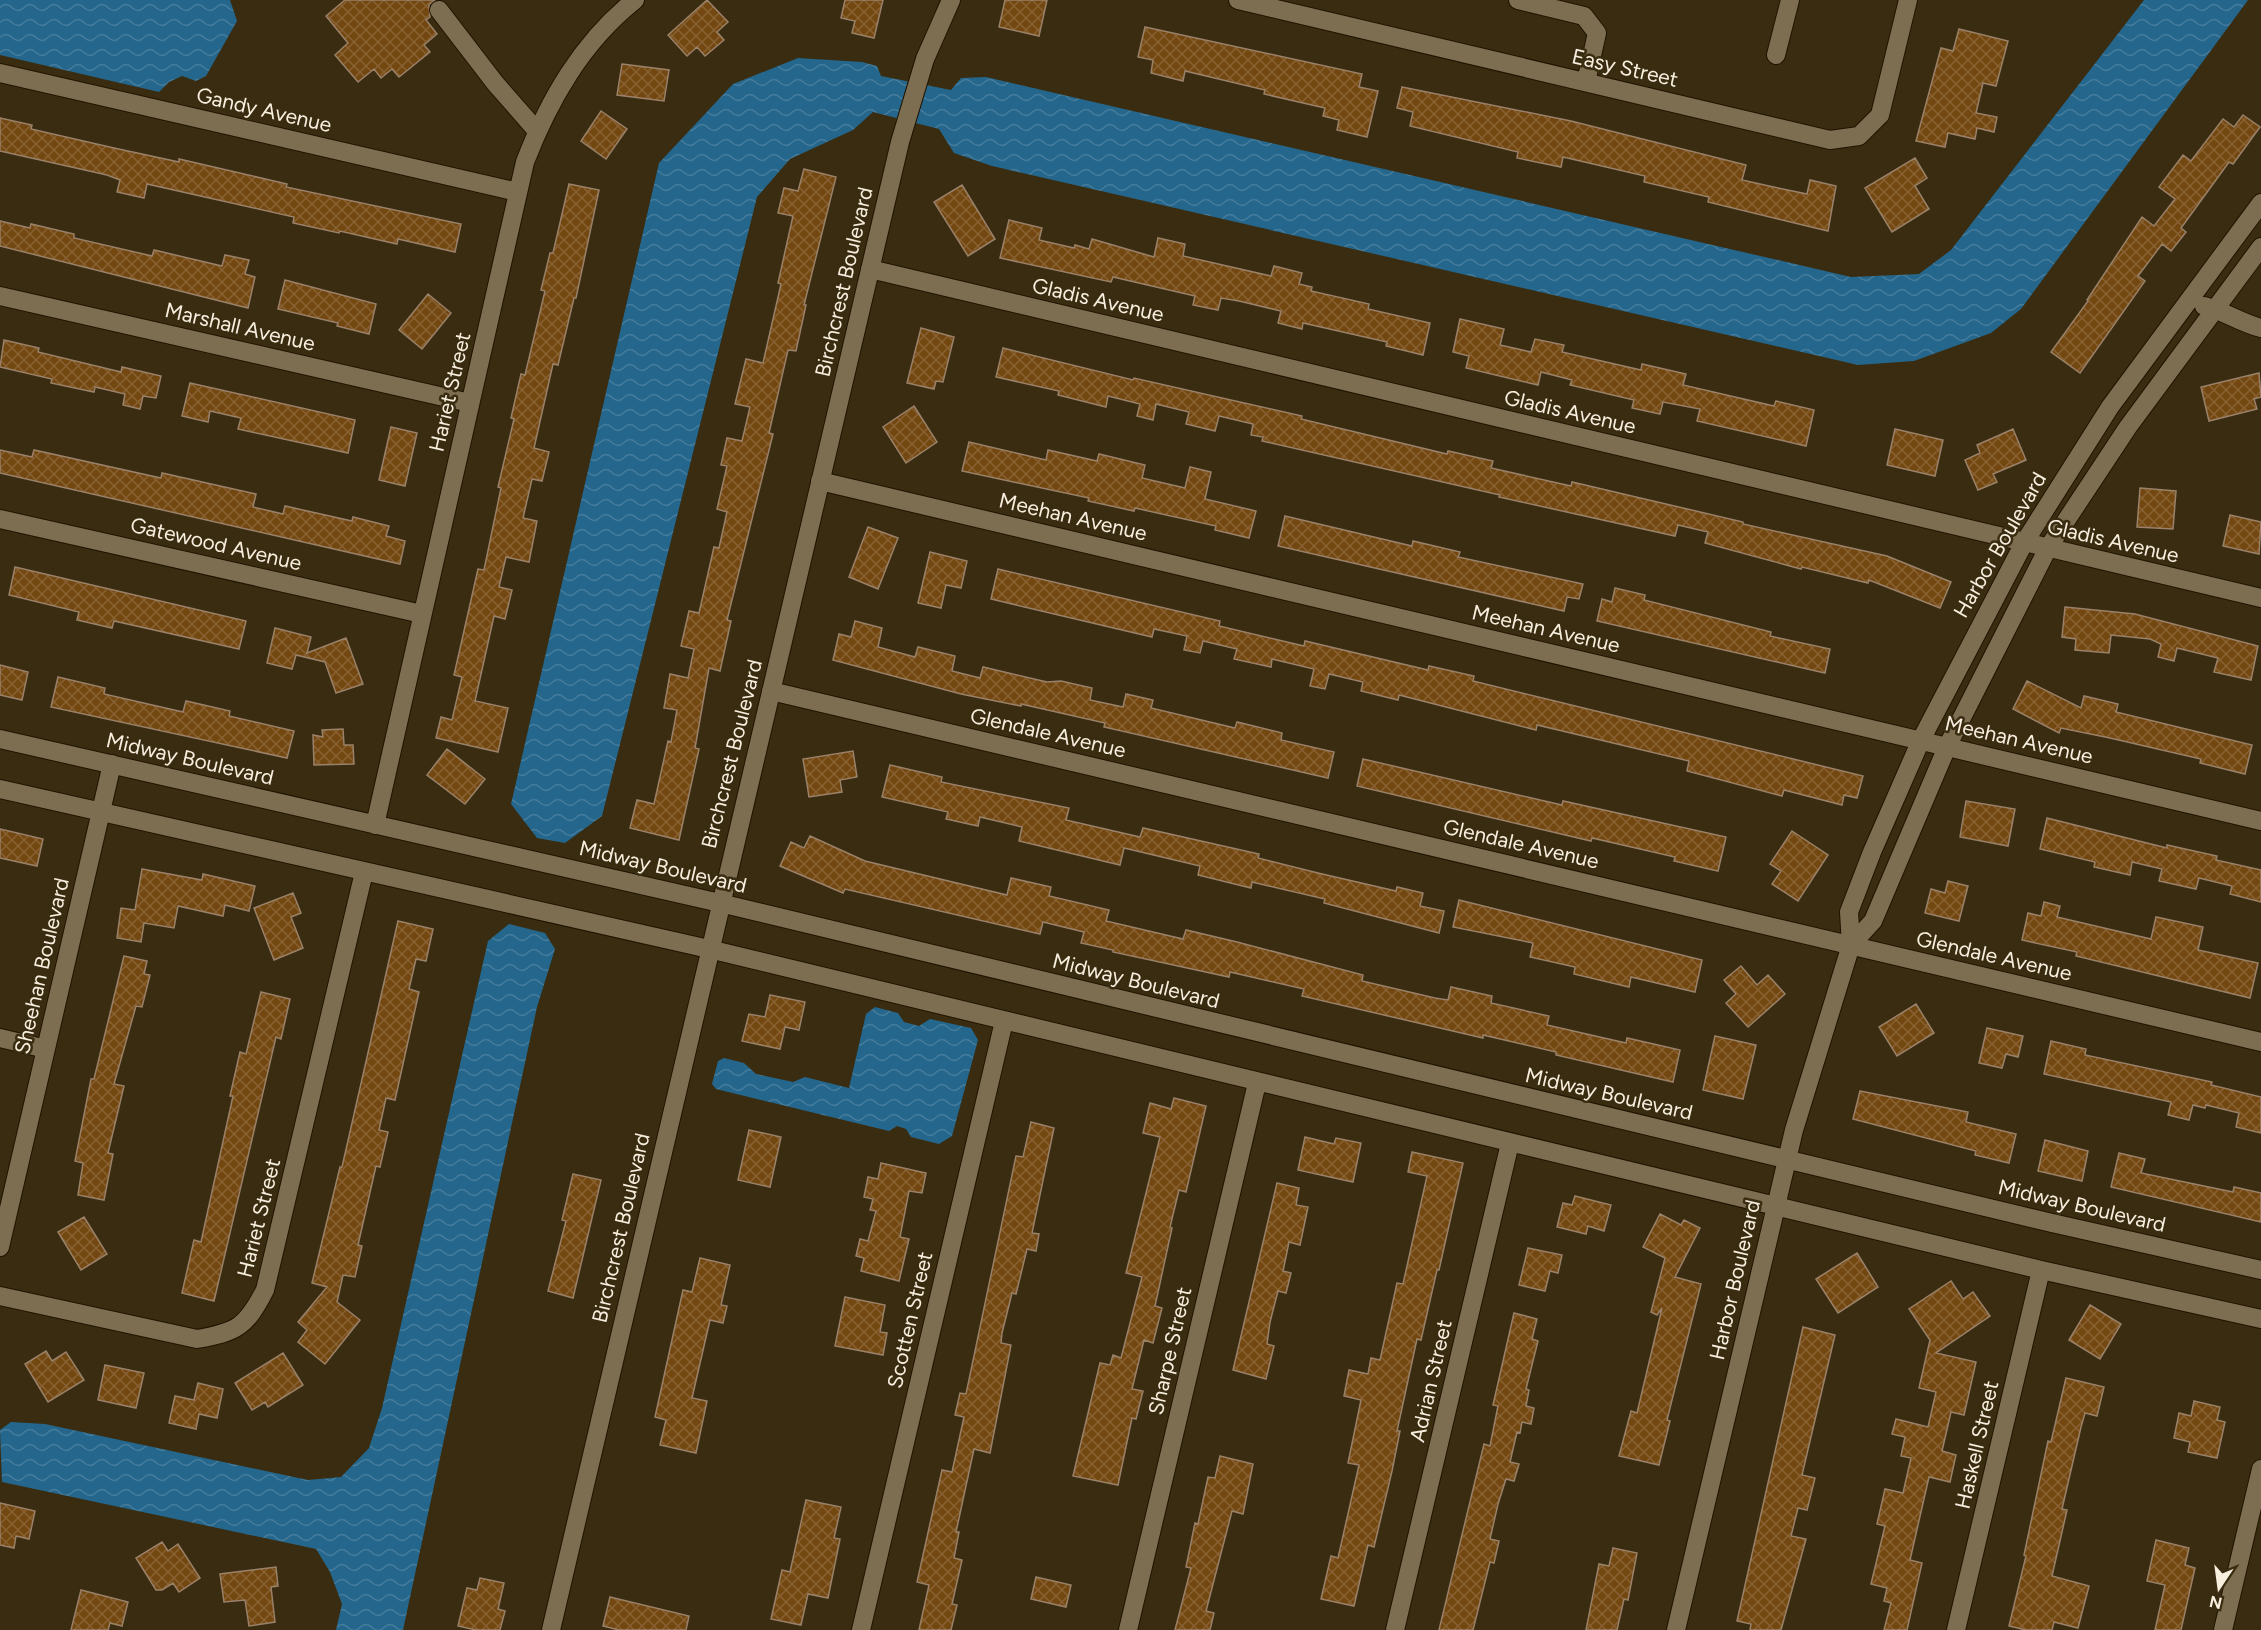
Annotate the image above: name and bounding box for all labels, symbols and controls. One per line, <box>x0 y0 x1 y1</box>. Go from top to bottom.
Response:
street label: Easy Street <box>1570 43 1681 92</box>
street label: Gandy Avenue <box>194 82 334 137</box>
street label: Birchcrest Boulevard <box>810 185 878 379</box>
street label: Gladis Avenue <box>1030 272 1166 327</box>
street label: Marshall Avenue <box>163 297 318 356</box>
street label: Hariet Street <box>424 330 475 454</box>
street label: Gladis Avenue <box>1502 384 1638 439</box>
street label: Harbor Boulevard <box>1948 468 2051 622</box>
street label: Meehan Avenue <box>997 487 1150 546</box>
street label: Gatewood Avenue <box>128 512 304 575</box>
street label: Gladis Avenue <box>2045 513 2181 568</box>
street label: Meehan Avenue <box>1470 599 1623 658</box>
street label: Birchcrest Boulevard <box>696 657 767 851</box>
street label: Glendale Avenue <box>968 702 1128 763</box>
street label: Meehan Avenue <box>1943 710 2096 769</box>
street label: Midway Boulevard <box>104 727 276 790</box>
street label: Glendale Avenue <box>1441 813 1601 874</box>
street label: Midway Boulevard <box>577 835 749 898</box>
street label: Sheehan Boulevard <box>9 875 74 1056</box>
street label: Glendale Avenue <box>1914 925 2074 986</box>
street label: Midway Boulevard <box>1050 948 1222 1013</box>
street label: Midway Boulevard <box>1523 1062 1695 1125</box>
street label: Birchcrest Boulevard <box>587 1131 655 1325</box>
street label: Hariet Street <box>232 1156 285 1280</box>
street label: Midway Boulevard <box>1996 1174 2168 1237</box>
street label: Harbor Boulevard <box>1704 1197 1765 1362</box>
street label: Scotten Street <box>882 1249 937 1391</box>
street label: Sharpe Street <box>1143 1285 1196 1417</box>
street label: Adrian Street <box>1404 1317 1457 1444</box>
street label: Haskell Street <box>1950 1378 2003 1511</box>
north arrow <box>2189 1558 2249 1618</box>
text: N <box>2208 1591 2224 1613</box>

